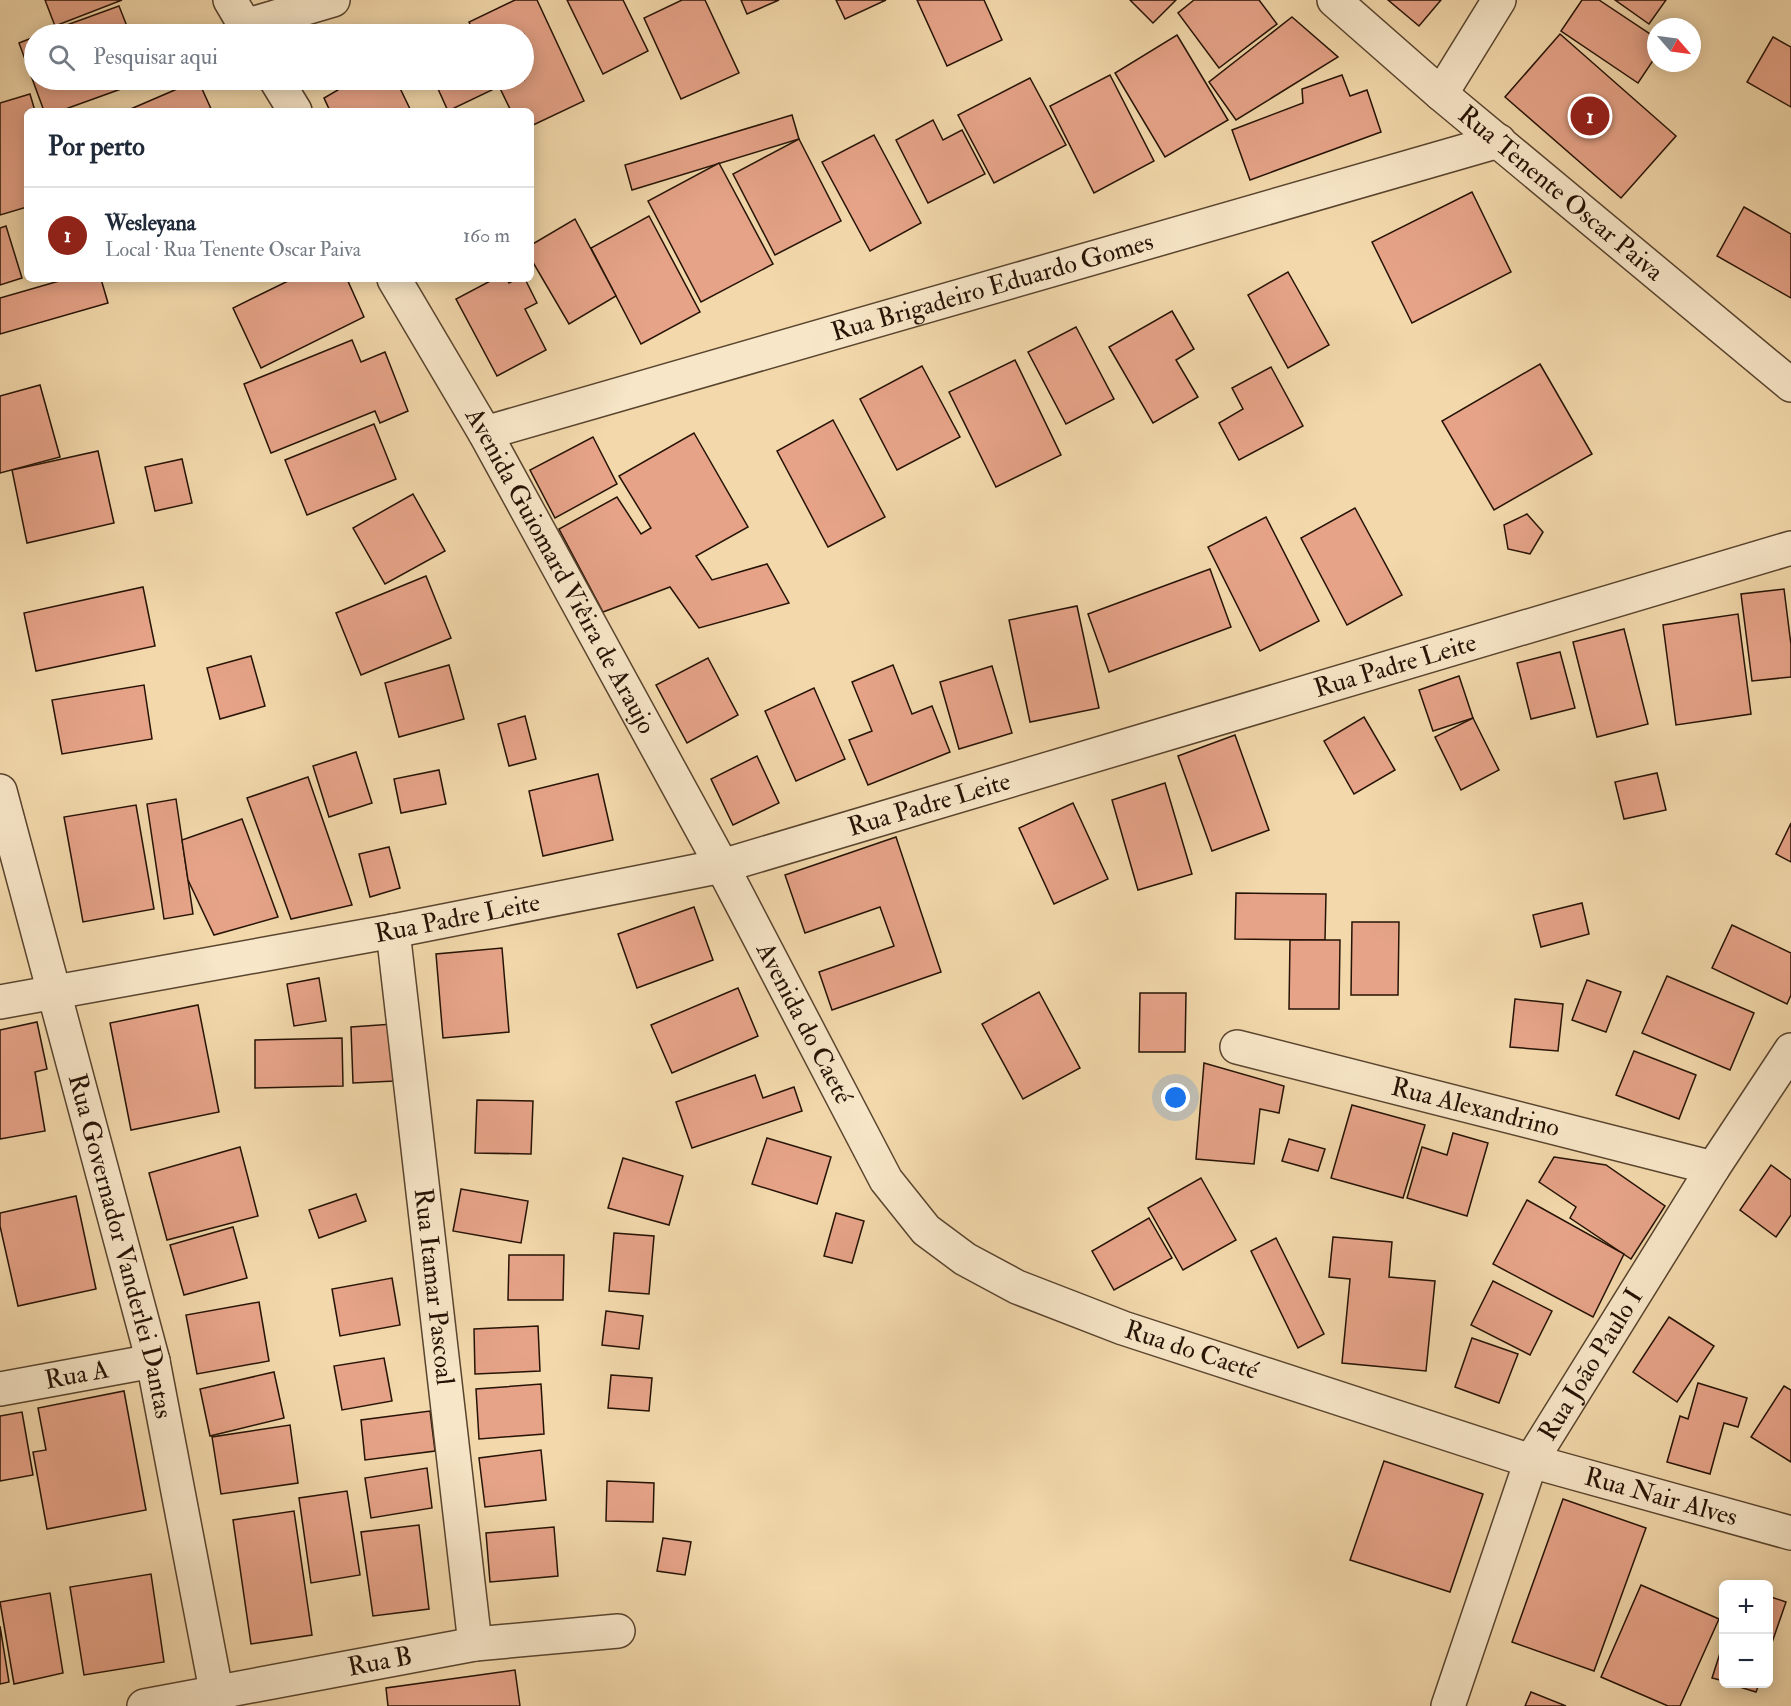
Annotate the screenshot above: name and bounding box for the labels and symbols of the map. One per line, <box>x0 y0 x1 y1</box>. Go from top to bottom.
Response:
north arrow <box>1647 18 1701 72</box>
pin: 1 <box>1570 94 1610 138</box>
street label: Rua Tenente Oscar Paiva <box>1451 99 1670 288</box>
street label: Rua Brigadeiro Eduardo Gomes <box>828 225 1157 348</box>
street label: Avenida Guiomard Viêira de Araujo <box>457 401 663 740</box>
street label: Rua Padre Leite <box>1310 626 1480 705</box>
street label: Rua Padre Leite <box>844 765 1014 844</box>
street label: Rua Padre Leite <box>372 886 543 950</box>
street label: Avenida do Caeté <box>748 936 860 1110</box>
street label: Rua Governador Vanderlei Dantas <box>61 1070 180 1421</box>
street label: Rua Alexandrino <box>1388 1071 1563 1144</box>
your location <box>1161 1083 1190 1112</box>
street label: Rua Itamar Pascoal <box>407 1187 461 1387</box>
street label: Rua João Paulo I <box>1532 1283 1650 1447</box>
street label: Rua do Caeté <box>1121 1314 1262 1387</box>
street label: Rua A <box>42 1353 112 1397</box>
street label: Rua Nair Alves <box>1581 1461 1741 1533</box>
street label: Rua B <box>345 1640 415 1684</box>

